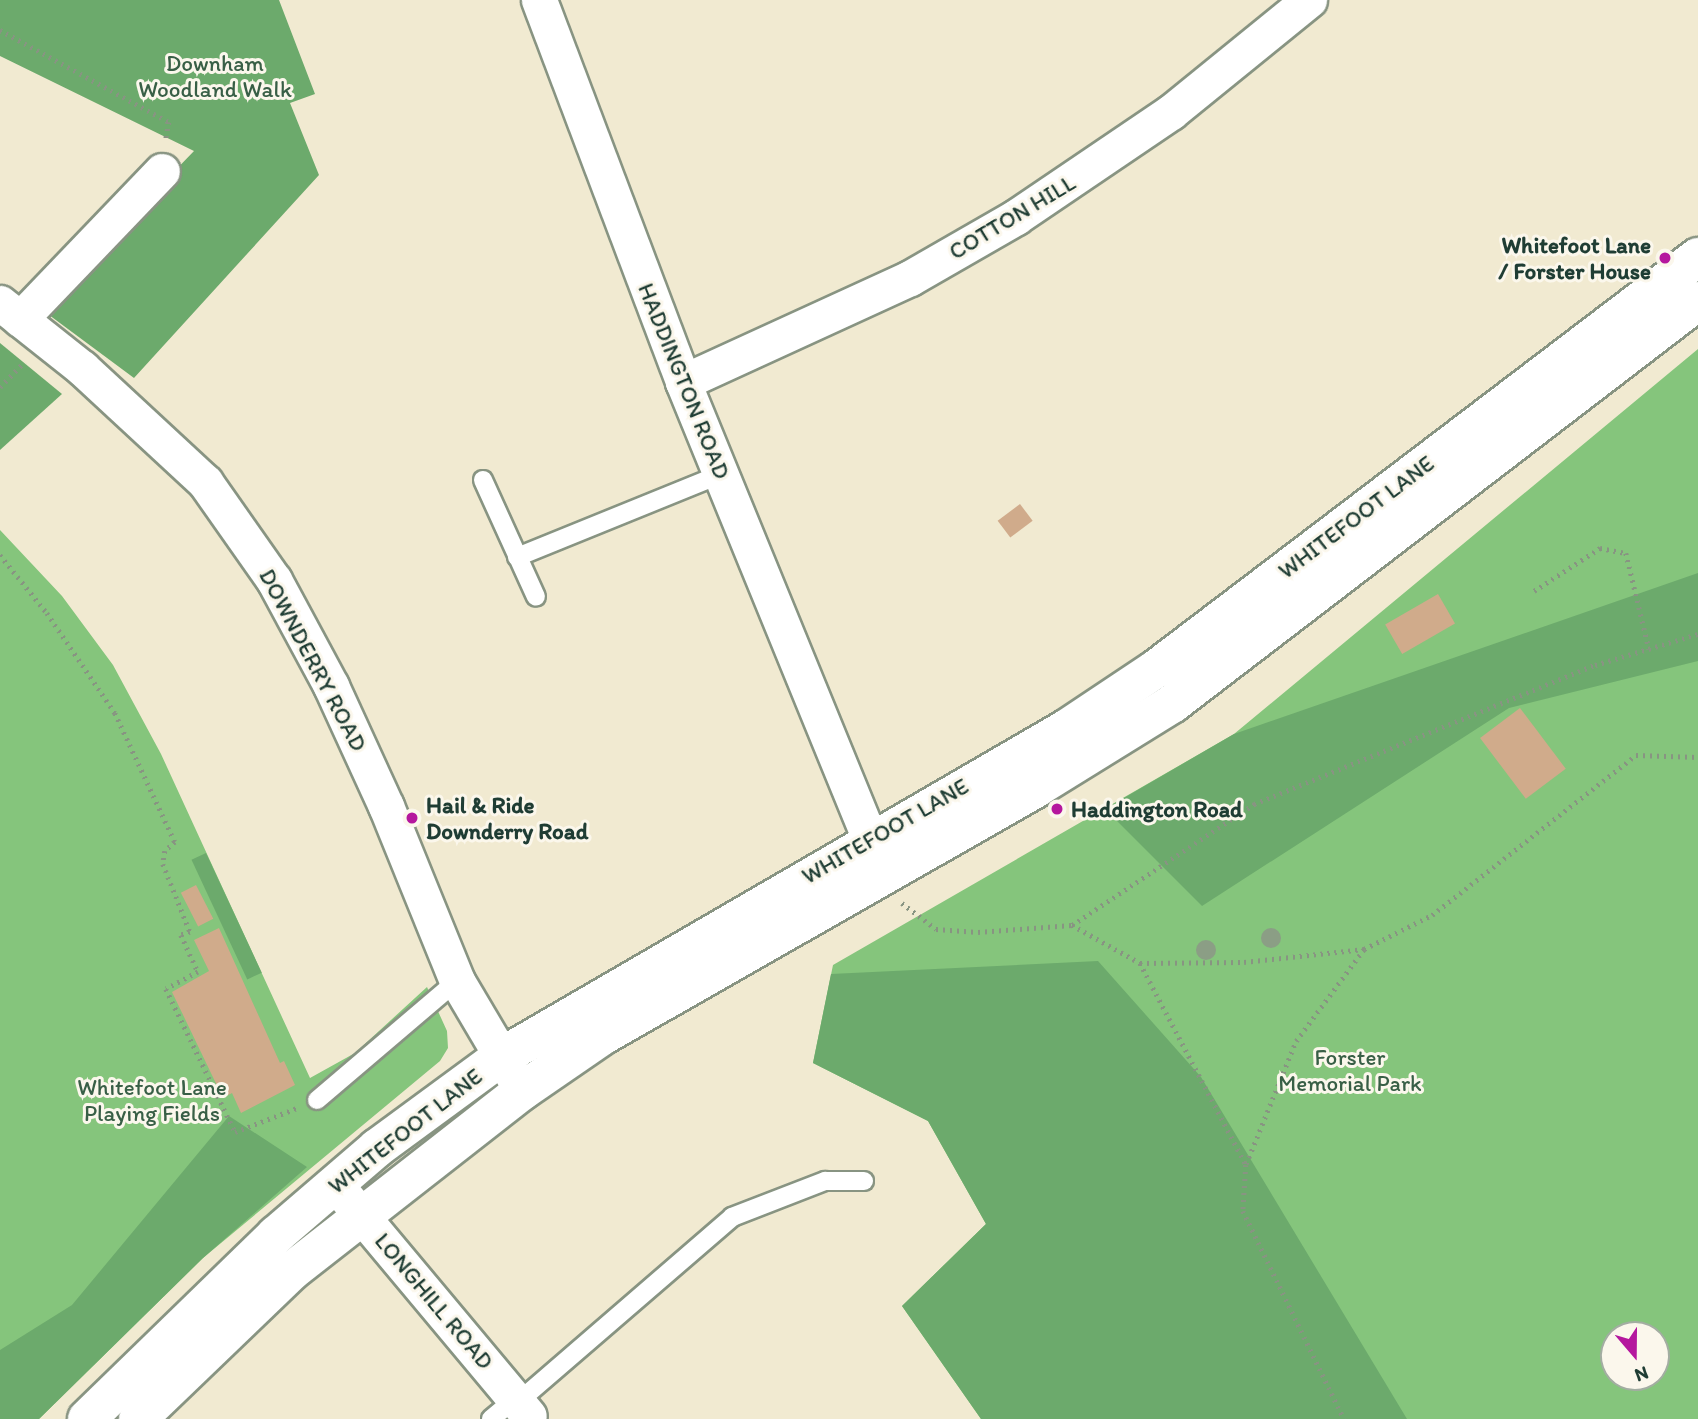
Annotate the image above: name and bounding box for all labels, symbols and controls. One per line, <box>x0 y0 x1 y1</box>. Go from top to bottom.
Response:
park label: Downham Woodland Walk <box>138 49 292 103</box>
street label: COTTON HILL <box>944 169 1080 265</box>
place label: Whitefoot Lane / Forster House <box>1498 231 1651 285</box>
marker: Whitefoot Lane / Forster House <box>1657 250 1673 266</box>
street label: HADDINGTON ROAD <box>632 279 736 483</box>
street label: WHITEFOOT LANE <box>1273 449 1439 585</box>
street label: DOWNDERRY ROAD <box>253 564 373 756</box>
street label: WHITEFOOT LANE <box>797 772 973 890</box>
place label: Hail & Ride Downderry Road <box>426 791 588 845</box>
place label: Haddington Road <box>1071 795 1243 823</box>
marker: Haddington Road <box>1049 801 1065 817</box>
marker: Hail & Ride Downderry Road <box>404 810 420 826</box>
park label: Forster Memorial Park <box>1278 1043 1422 1097</box>
street label: WHITEFOOT LANE <box>322 1062 488 1200</box>
park label: Whitefoot Lane Playing Fields <box>77 1073 227 1127</box>
street label: LONGHILL ROAD <box>369 1227 499 1375</box>
north arrow <box>1600 1321 1670 1391</box>
text: N <box>1632 1361 1652 1387</box>

